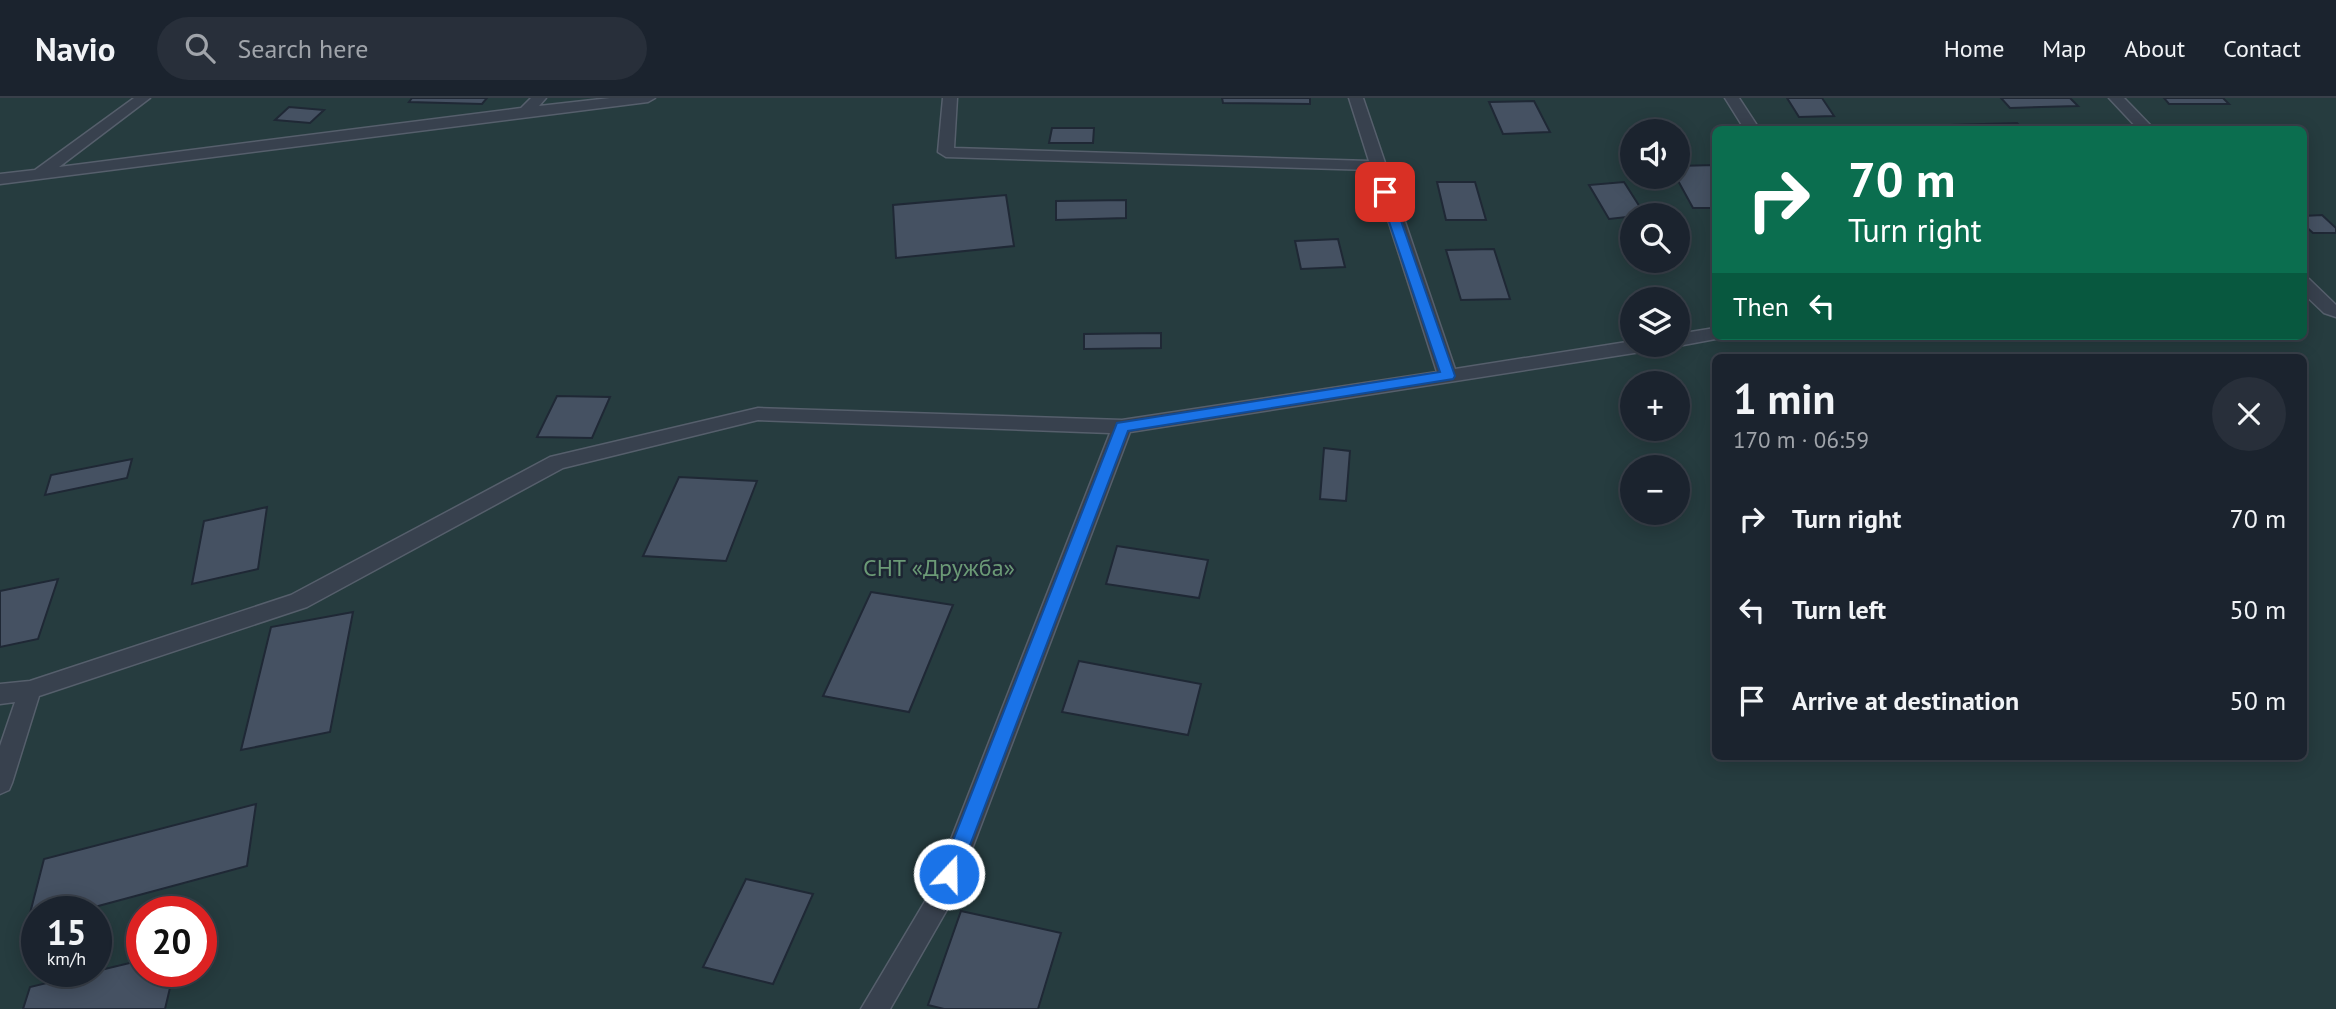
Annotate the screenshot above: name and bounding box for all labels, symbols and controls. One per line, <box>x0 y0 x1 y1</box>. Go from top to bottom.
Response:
search box <box>157 17 647 80</box>
text: Navio <box>35 27 115 70</box>
icon: search <box>181 29 219 67</box>
text: Search here <box>237 32 369 65</box>
text: Home <box>1944 33 2004 64</box>
text: Map <box>2042 33 2086 64</box>
text: About <box>2124 33 2185 64</box>
text: Contact <box>2223 33 2301 64</box>
map controls <box>1620 119 1690 525</box>
button: sound <box>1620 119 1690 189</box>
text: 70 m <box>1848 147 1955 211</box>
icon: right <box>1733 154 1824 245</box>
pin <box>1355 162 1415 222</box>
icon: arrive <box>1366 173 1404 211</box>
button: search <box>1620 203 1690 273</box>
text: Turn right <box>1848 209 1982 251</box>
button: layers <box>1620 287 1690 357</box>
icon: left <box>1803 287 1841 325</box>
text: Then <box>1733 290 1789 323</box>
button: + <box>1620 371 1690 441</box>
text: 1 min <box>1733 371 1835 426</box>
button: close <box>2212 377 2286 451</box>
text: 170 m · 06:59 <box>1733 425 1869 454</box>
button: − <box>1620 455 1690 525</box>
icon: right <box>1733 500 1771 538</box>
text: Turn right <box>1792 502 1901 535</box>
text: 70 m <box>2230 502 2286 535</box>
park label: СНТ «Дружба» <box>863 552 1015 583</box>
icon: left <box>1733 591 1771 629</box>
text: Turn left <box>1792 593 1886 626</box>
text: 50 m <box>2230 593 2286 626</box>
icon: arrive <box>1733 682 1771 720</box>
text: Arrive at destination <box>1792 684 2019 717</box>
text: 50 m <box>2230 684 2286 717</box>
position arrow <box>912 837 986 911</box>
speed limit sign: 20 <box>126 896 217 987</box>
text: 15 <box>47 909 86 955</box>
text: km/h <box>47 947 86 970</box>

